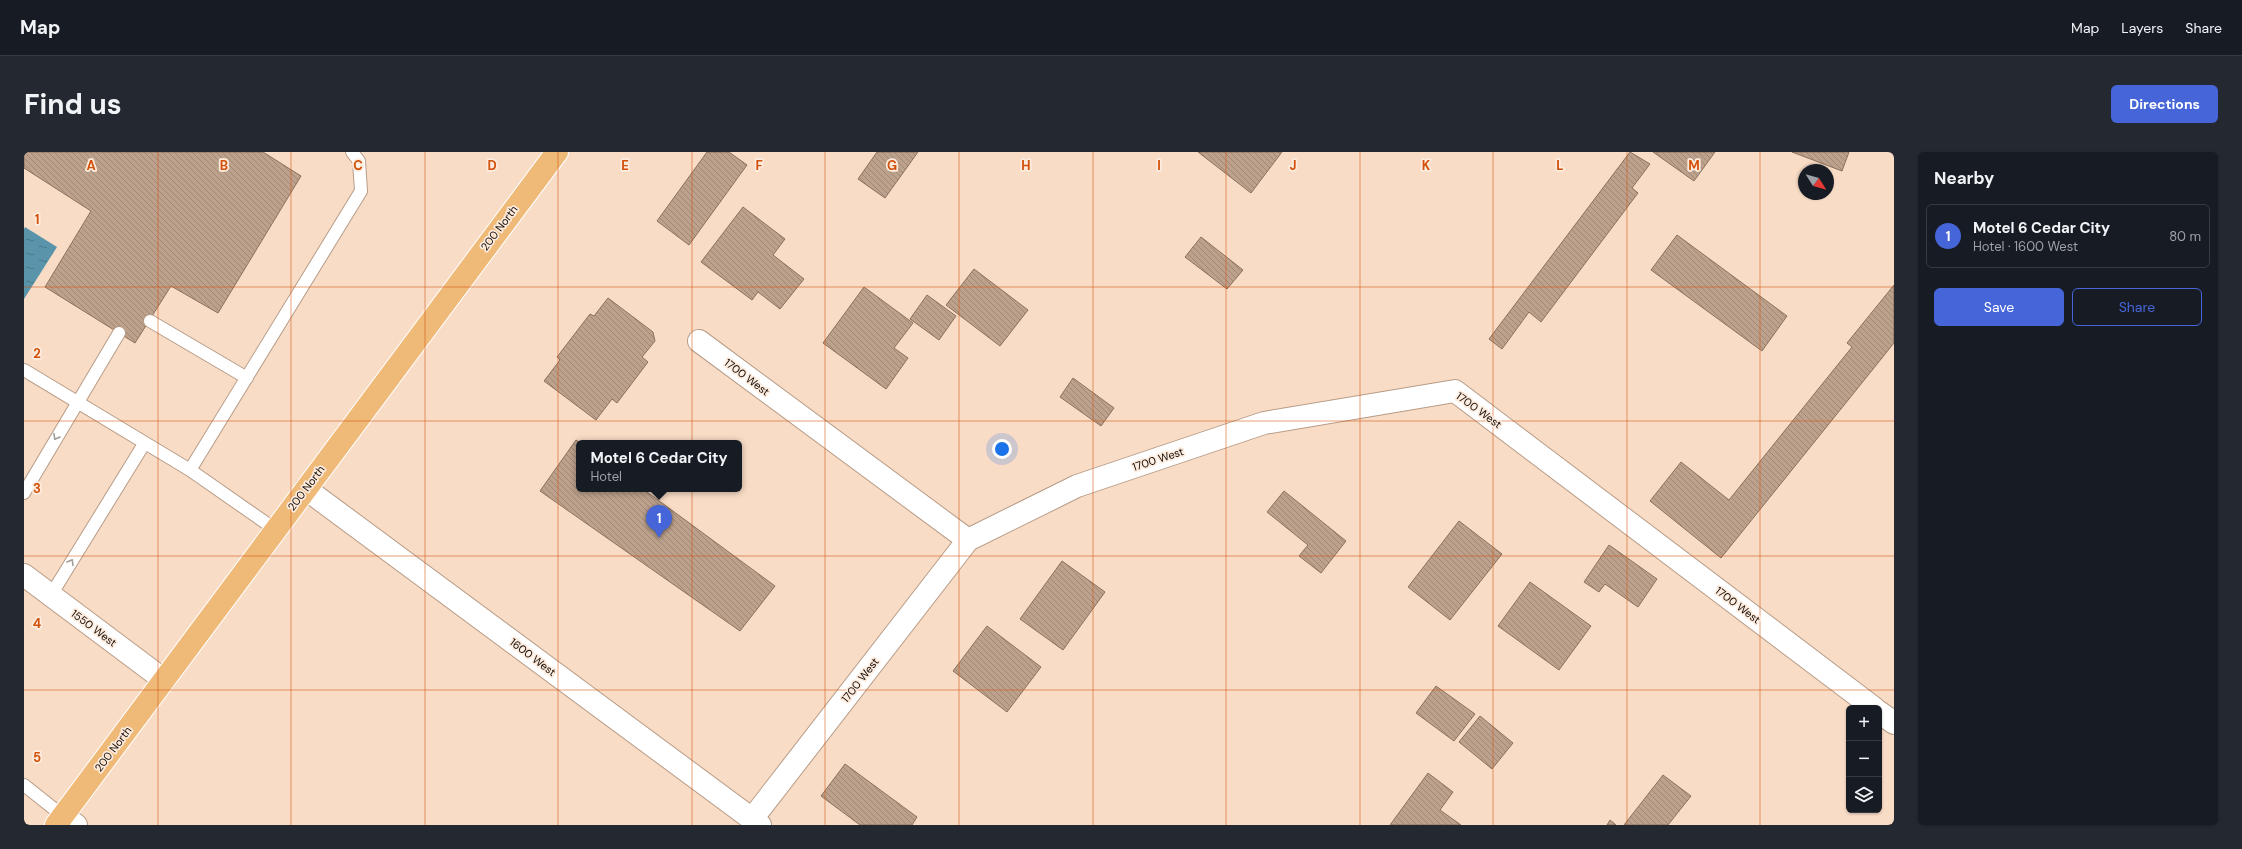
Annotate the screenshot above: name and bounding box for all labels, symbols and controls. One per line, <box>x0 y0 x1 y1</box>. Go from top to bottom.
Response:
text: Map <box>20 15 60 40</box>
text: Map <box>2071 19 2099 37</box>
text: Layers <box>2121 19 2163 37</box>
text: Share <box>2185 19 2222 37</box>
button: Directions <box>2111 85 2218 123</box>
text: Find us <box>24 86 122 123</box>
text: A <box>86 157 96 174</box>
text: B <box>220 157 228 174</box>
text: C <box>353 157 363 174</box>
text: D <box>487 157 497 174</box>
text: E <box>621 157 629 174</box>
text: F <box>755 157 763 174</box>
text: G <box>887 157 897 174</box>
text: H <box>1021 157 1031 174</box>
text: I <box>1157 157 1161 174</box>
text: J <box>1289 157 1297 174</box>
text: K <box>1422 157 1431 174</box>
text: L <box>1556 157 1564 174</box>
text: M <box>1688 157 1700 174</box>
north arrow <box>1798 164 1834 200</box>
text: Nearby <box>1934 167 1994 189</box>
street label: 200 North <box>477 203 521 253</box>
text: 1 <box>35 211 39 228</box>
text: Motel 6 Cedar City <box>1973 218 2110 238</box>
text: 1 <box>1946 228 1950 245</box>
text: 80 m <box>2169 228 2201 245</box>
text: Hotel · 1600 West <box>1973 238 2078 255</box>
button: Save <box>1934 288 2064 326</box>
button: Share <box>2072 288 2202 326</box>
text: 2 <box>33 345 41 362</box>
street label: 1700 West <box>722 355 772 399</box>
street label: 1700 West <box>1453 389 1505 431</box>
one-way arrow <box>54 433 61 440</box>
your location <box>992 439 1012 459</box>
popup <box>576 440 742 492</box>
street label: 1700 West <box>1131 444 1185 474</box>
text: Motel 6 Cedar City <box>590 448 728 468</box>
street label: 200 North <box>284 463 328 513</box>
text: Hotel <box>590 468 622 485</box>
text: 3 <box>33 480 41 497</box>
pin: 1 <box>646 505 672 538</box>
one-way arrow <box>67 559 74 566</box>
street label: 1700 West <box>1713 583 1763 627</box>
street label: 1550 West <box>69 606 119 650</box>
text: 4 <box>33 615 41 632</box>
street label: 1600 West <box>507 635 559 679</box>
street label: 1700 West <box>838 655 882 705</box>
map controls <box>1846 705 1882 813</box>
button: + <box>1846 705 1882 741</box>
street label: 200 North <box>91 724 135 774</box>
button: − <box>1846 741 1882 777</box>
text: 5 <box>33 749 41 766</box>
button: layers <box>1846 777 1882 813</box>

